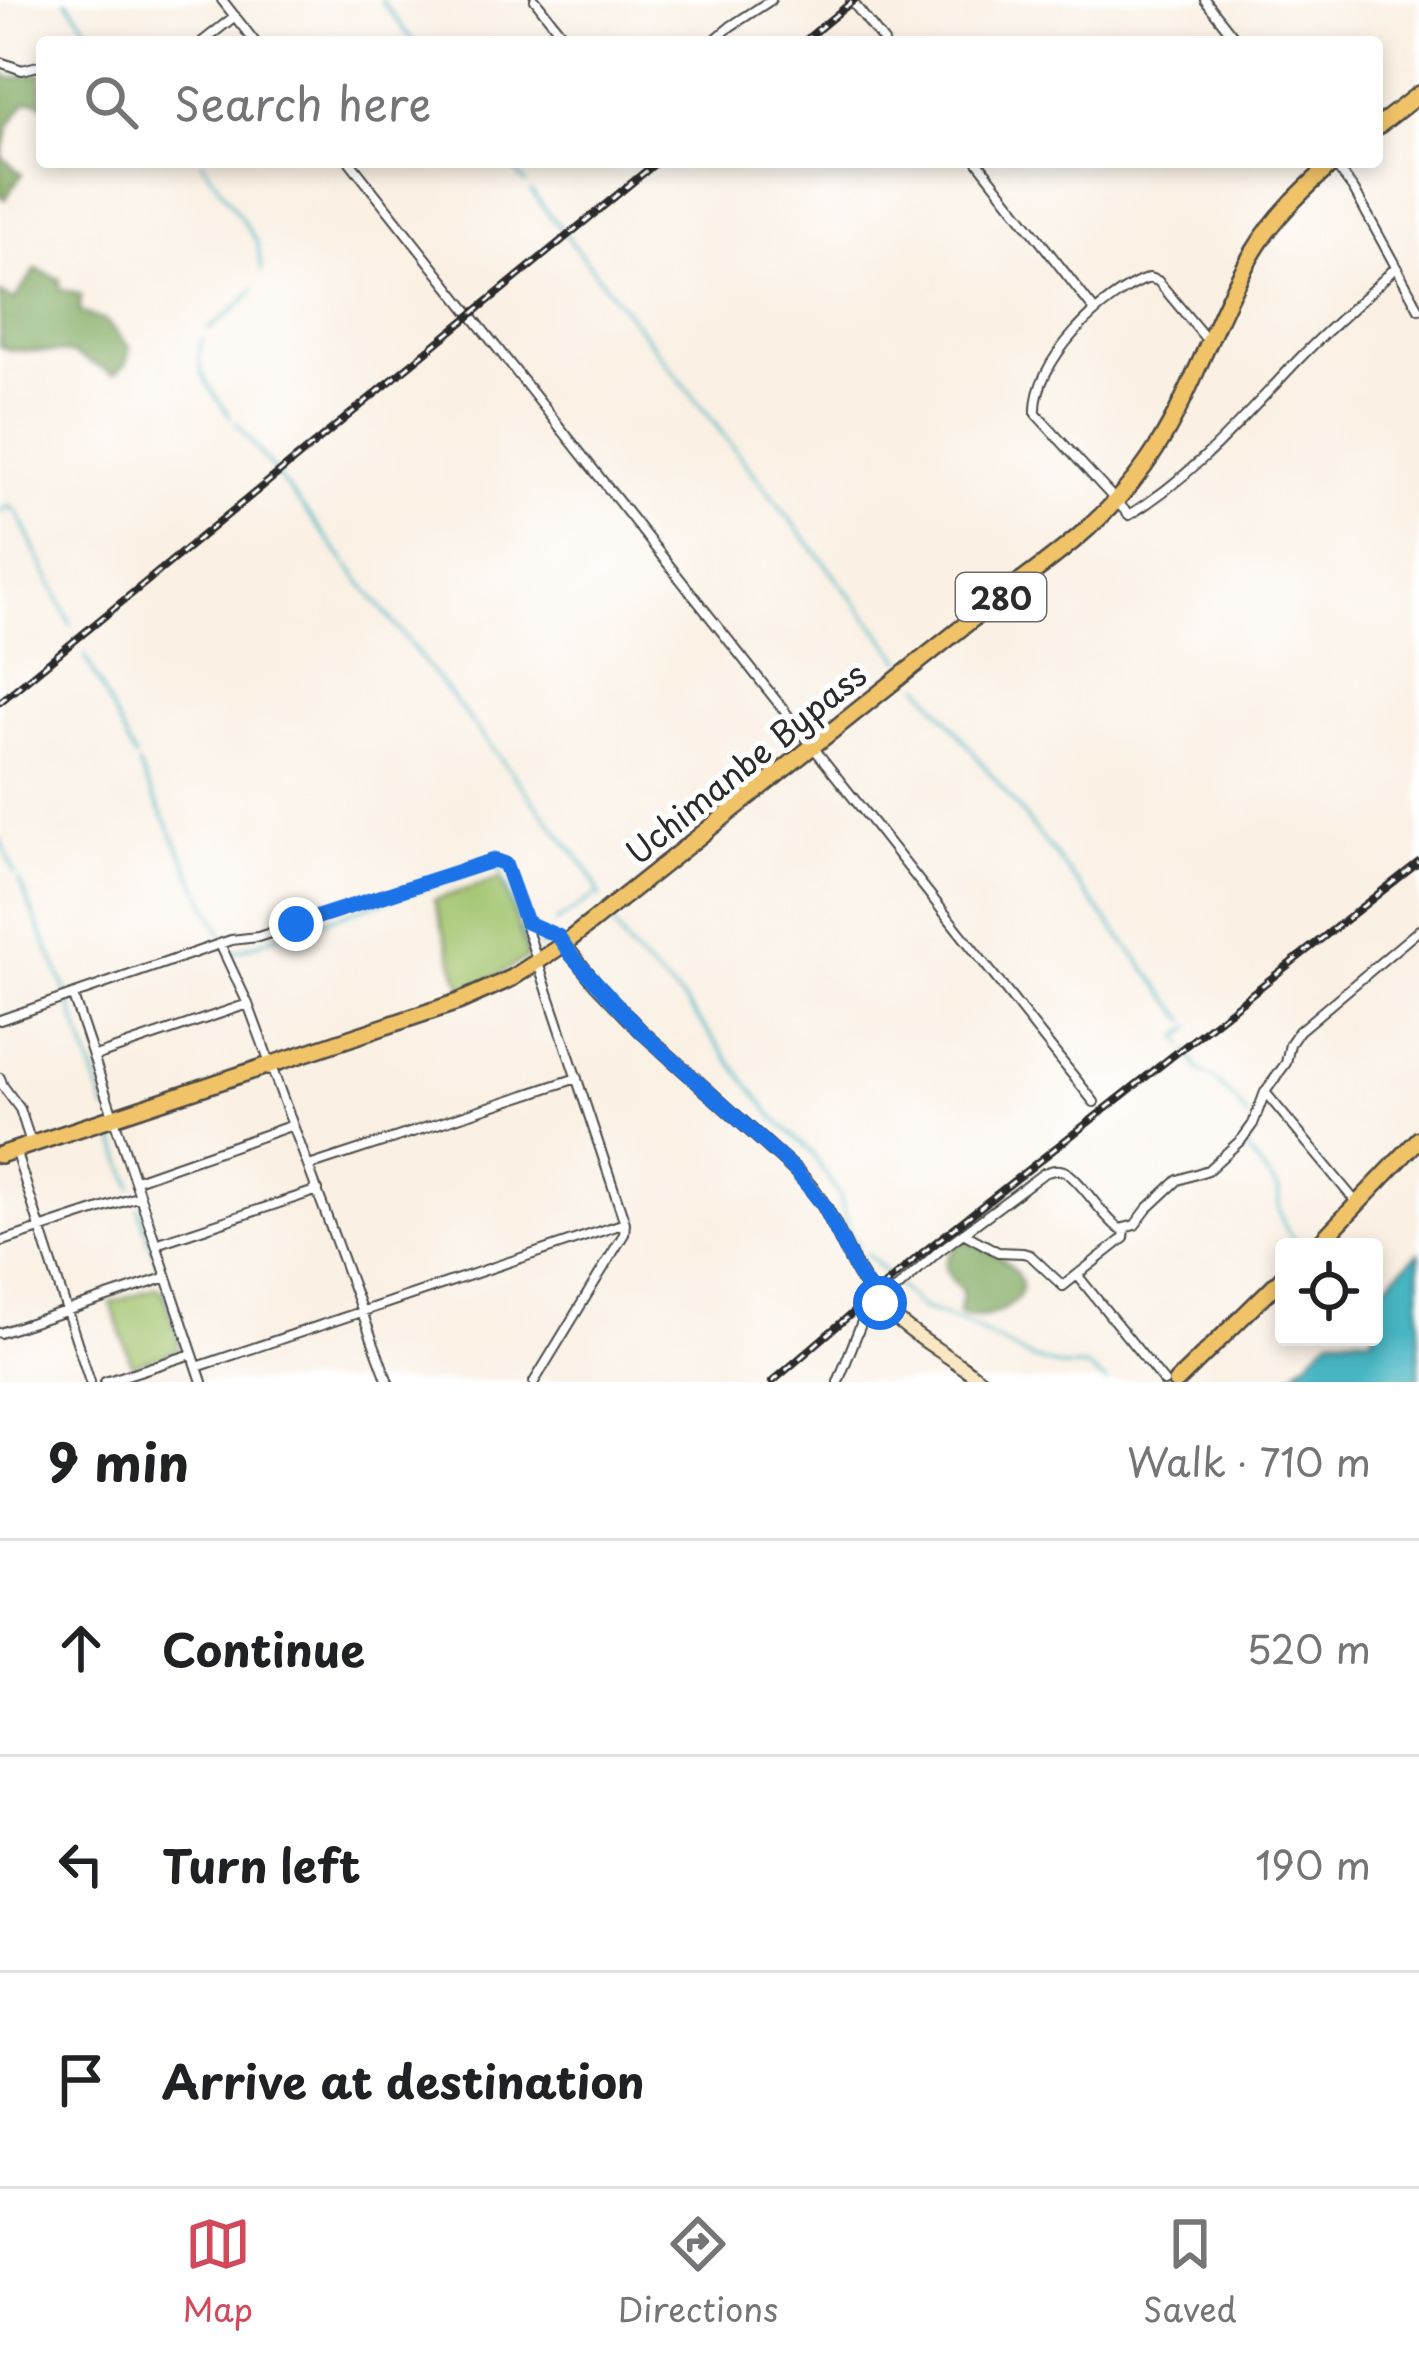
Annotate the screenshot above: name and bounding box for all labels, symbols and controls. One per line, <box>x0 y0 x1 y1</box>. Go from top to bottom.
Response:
search box <box>36 36 1383 168</box>
text: Search here <box>174 68 431 136</box>
icon: search <box>78 69 144 135</box>
road number: 280 <box>956 573 1046 621</box>
street label: Uchimanbe Bypass <box>614 649 876 875</box>
route end <box>269 897 323 951</box>
map controls <box>1275 1238 1383 1346</box>
button: locate <box>1275 1238 1383 1346</box>
route start <box>853 1276 907 1330</box>
text: 9 min <box>48 1422 189 1499</box>
text: Walk · 710 m <box>1127 1431 1371 1490</box>
text: Continue <box>162 1614 365 1682</box>
icon: ahead <box>48 1615 114 1681</box>
text: 520 m <box>1246 1618 1371 1677</box>
text: Turn left <box>162 1830 361 1898</box>
icon: left <box>48 1831 114 1897</box>
text: 190 m <box>1255 1834 1371 1893</box>
text: Arrive at destination <box>162 2046 645 2114</box>
icon: arrive <box>48 2047 114 2113</box>
tab: Map <box>182 2211 253 2333</box>
tab: Directions <box>618 2211 778 2333</box>
tab: Saved <box>1143 2211 1237 2333</box>

